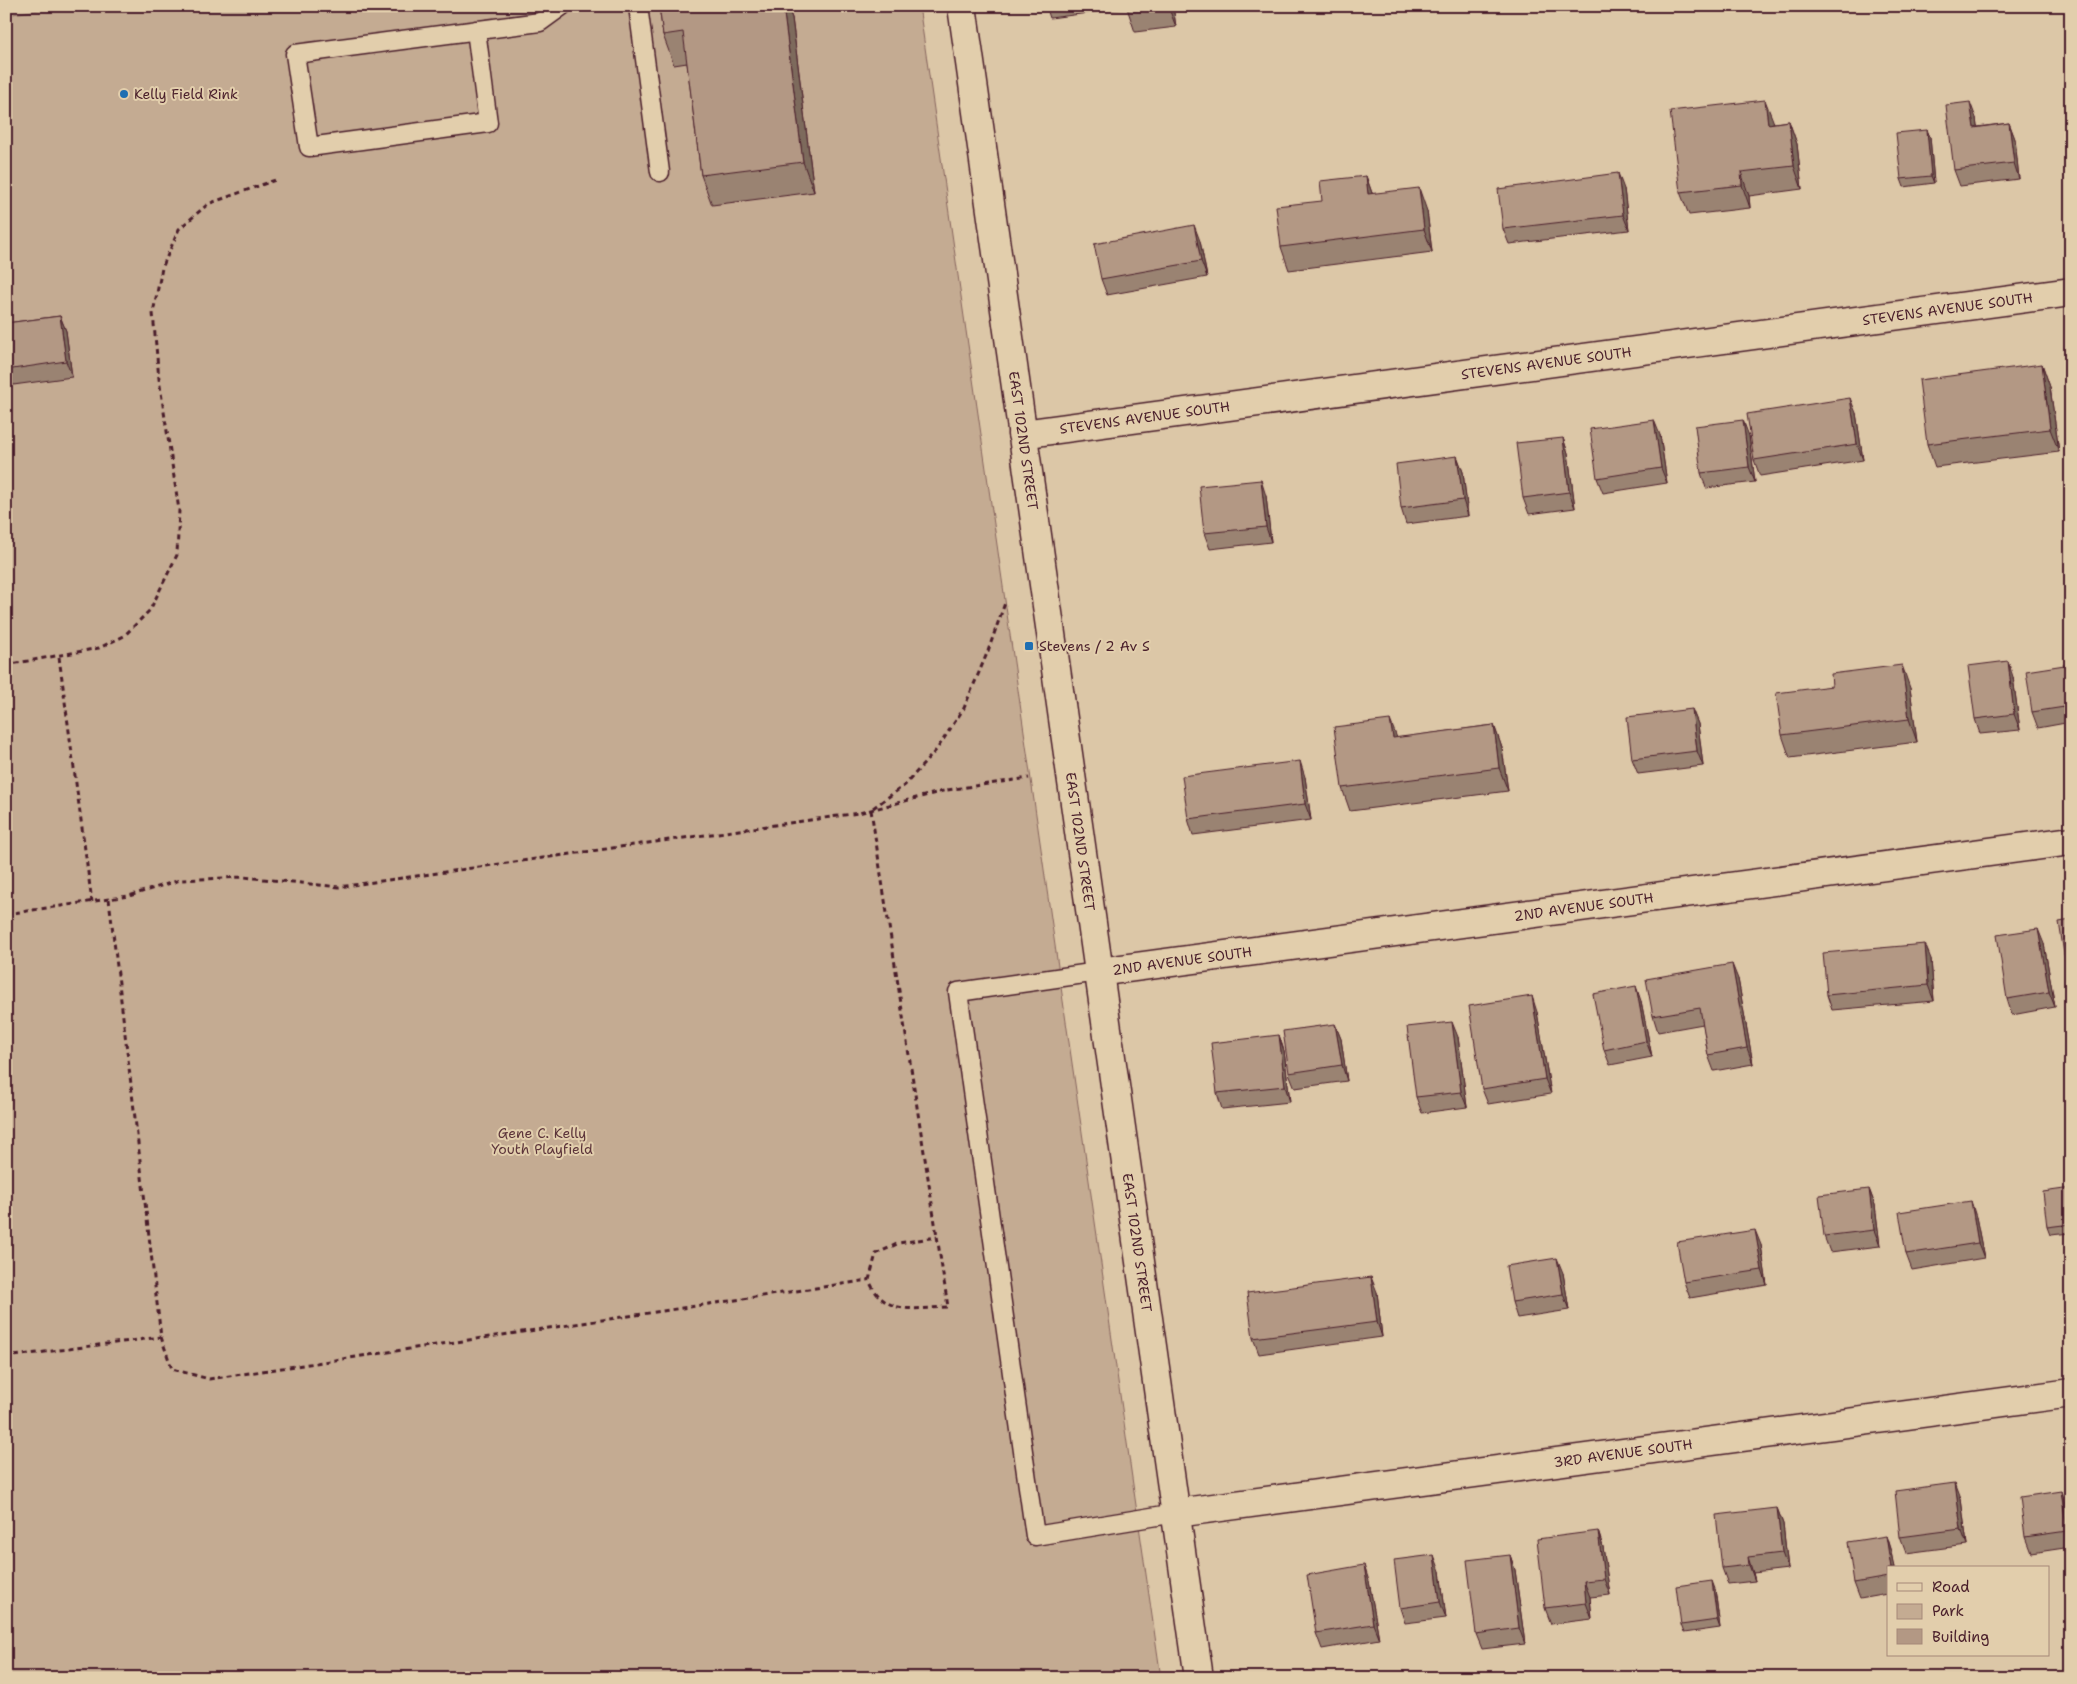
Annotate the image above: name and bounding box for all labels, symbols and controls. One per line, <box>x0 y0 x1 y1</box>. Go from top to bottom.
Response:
place label: Kelly Field Rink <box>134 85 238 103</box>
marker: Kelly Field Rink <box>118 88 130 100</box>
street label: STEVENS AVENUE SOUTH <box>1861 288 2034 329</box>
street label: STEVENS AVENUE SOUTH <box>1460 343 1633 383</box>
street label: EAST 102ND STREET <box>1005 370 1042 512</box>
street label: STEVENS AVENUE SOUTH <box>1058 397 1231 438</box>
place label: Stevens / 2 Av S <box>1039 637 1150 655</box>
marker: Stevens / 2 Av S <box>1023 640 1035 652</box>
street label: EAST 102ND STREET <box>1062 771 1099 913</box>
street label: 2ND AVENUE SOUTH <box>1513 888 1655 925</box>
street label: 2ND AVENUE SOUTH <box>1111 942 1253 979</box>
park label: Gene C. Kelly Youth Playfield <box>491 1124 593 1158</box>
street label: EAST 102ND STREET <box>1119 1172 1156 1314</box>
street label: 3RD AVENUE SOUTH <box>1552 1435 1694 1471</box>
legend <box>1887 1566 2050 1656</box>
text: Road <box>1932 1577 1970 1597</box>
text: Park <box>1932 1601 1964 1621</box>
text: Building <box>1932 1627 1989 1647</box>

